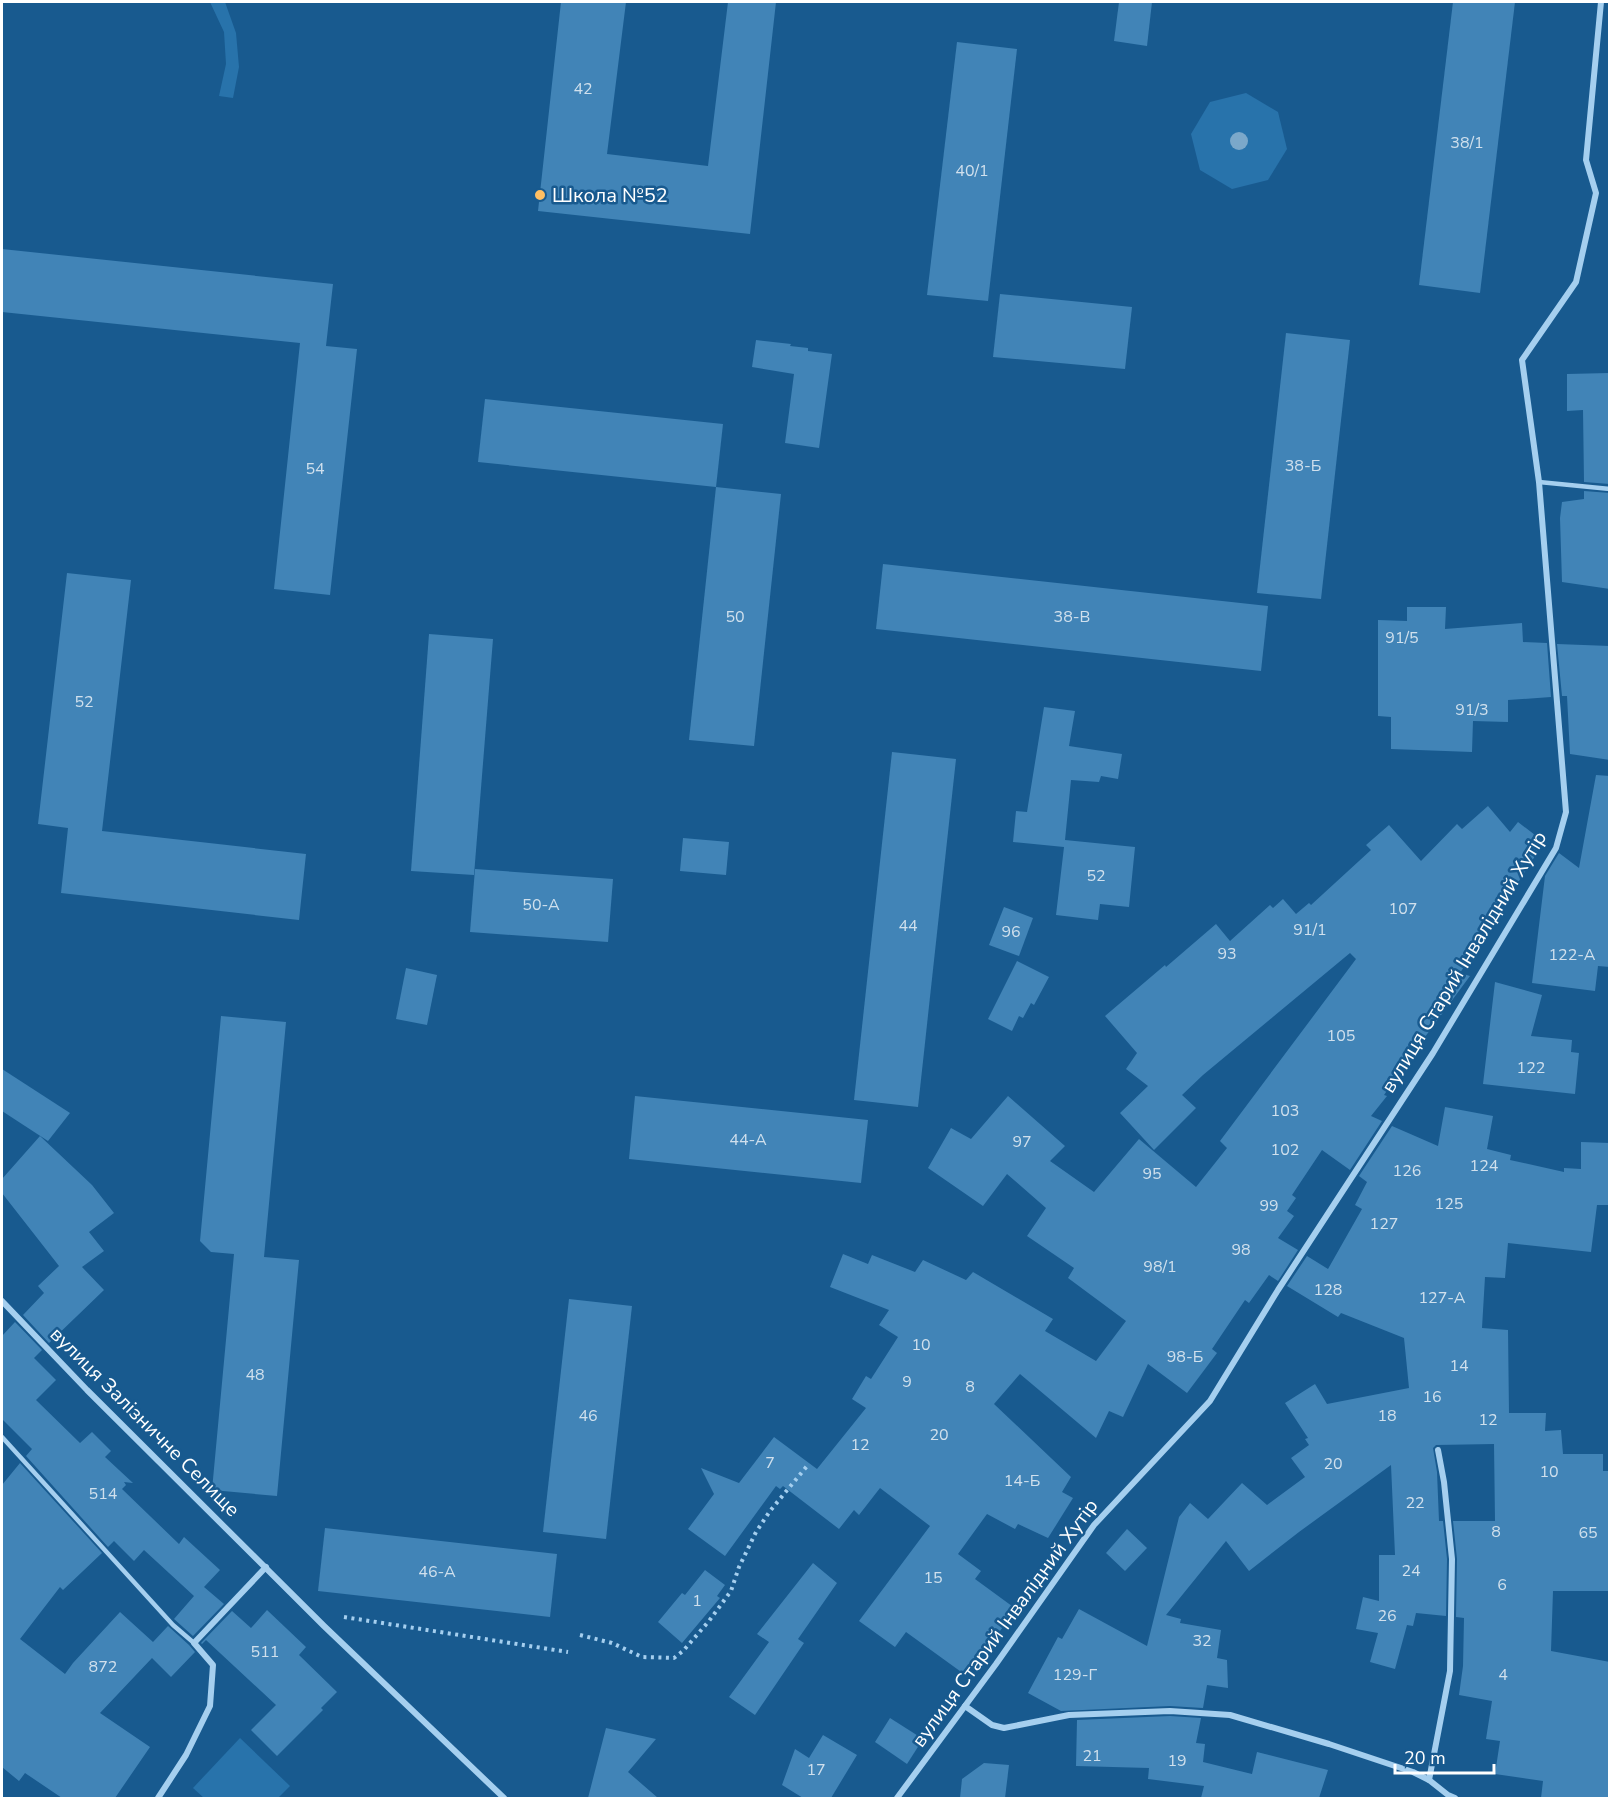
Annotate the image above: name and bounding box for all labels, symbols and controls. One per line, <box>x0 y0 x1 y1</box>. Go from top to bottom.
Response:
house number: 42 <box>573 78 593 100</box>
house number: 38/1 <box>1450 132 1484 154</box>
house number: 40/1 <box>955 160 989 182</box>
place label: Школа №52 <box>552 182 668 209</box>
marker: Школа №52 <box>533 188 547 202</box>
house number: 38-Б <box>1285 455 1321 477</box>
house number: 54 <box>305 458 325 480</box>
house number: 50 <box>725 606 745 628</box>
house number: 38-В <box>1054 606 1090 628</box>
house number: 91/5 <box>1385 627 1419 649</box>
house number: 52 <box>74 691 94 713</box>
house number: 91/3 <box>1455 699 1489 721</box>
street label: вулиця Старий Інвалідний Хутір <box>1375 826 1553 1098</box>
house number: 52 <box>1086 865 1106 887</box>
house number: 50-А <box>522 894 560 916</box>
house number: 107 <box>1389 898 1417 920</box>
house number: 44 <box>898 915 918 937</box>
house number: 91/1 <box>1293 919 1327 941</box>
house number: 96 <box>1001 921 1021 943</box>
house number: 93 <box>1217 943 1237 965</box>
house number: 122-А <box>1548 944 1596 966</box>
house number: 105 <box>1327 1025 1355 1047</box>
house number: 122 <box>1517 1057 1545 1079</box>
house number: 103 <box>1271 1100 1299 1122</box>
house number: 44-А <box>729 1129 767 1151</box>
house number: 97 <box>1012 1131 1032 1153</box>
house number: 102 <box>1271 1139 1299 1161</box>
house number: 124 <box>1470 1155 1499 1177</box>
house number: 126 <box>1393 1160 1421 1182</box>
house number: 95 <box>1142 1163 1162 1185</box>
house number: 125 <box>1435 1193 1463 1215</box>
house number: 99 <box>1259 1195 1279 1217</box>
house number: 127 <box>1370 1213 1398 1235</box>
house number: 98 <box>1231 1239 1251 1261</box>
house number: 98/1 <box>1143 1256 1177 1278</box>
house number: 128 <box>1314 1279 1342 1301</box>
house number: 127-А <box>1418 1287 1466 1309</box>
street label: вулиця Залізничне Селище <box>44 1321 246 1523</box>
house number: 10 <box>911 1334 931 1356</box>
house number: 98-Б <box>1167 1346 1203 1368</box>
house number: 14 <box>1449 1355 1469 1377</box>
house number: 48 <box>245 1364 265 1386</box>
house number: 9 <box>902 1371 912 1393</box>
house number: 8 <box>965 1376 975 1398</box>
house number: 16 <box>1422 1386 1442 1408</box>
house number: 46 <box>578 1405 598 1427</box>
house number: 18 <box>1377 1405 1397 1427</box>
house number: 12 <box>1478 1409 1498 1431</box>
house number: 20 <box>929 1424 949 1446</box>
house number: 12 <box>850 1434 870 1456</box>
house number: 7 <box>765 1452 775 1474</box>
house number: 20 <box>1323 1453 1343 1475</box>
house number: 10 <box>1539 1461 1559 1483</box>
house number: 14-Б <box>1004 1470 1040 1492</box>
house number: 514 <box>89 1483 118 1505</box>
house number: 22 <box>1405 1492 1425 1514</box>
street label: вулиця Старий Інвалідний Хутір <box>906 1493 1104 1753</box>
house number: 8 <box>1491 1521 1501 1543</box>
house number: 65 <box>1578 1522 1598 1544</box>
house number: 24 <box>1401 1560 1421 1582</box>
house number: 46-А <box>418 1561 456 1583</box>
house number: 15 <box>923 1567 943 1589</box>
house number: 6 <box>1497 1574 1507 1596</box>
house number: 1 <box>692 1590 702 1612</box>
house number: 26 <box>1377 1605 1397 1627</box>
house number: 32 <box>1192 1630 1212 1652</box>
house number: 511 <box>251 1641 279 1663</box>
house number: 872 <box>89 1656 117 1678</box>
house number: 129-Г <box>1053 1664 1097 1686</box>
house number: 4 <box>1498 1664 1508 1686</box>
scale bar <box>1395 1737 1494 1775</box>
house number: 21 <box>1082 1745 1102 1767</box>
text: 20 m <box>1404 1746 1446 1770</box>
house number: 19 <box>1167 1750 1187 1772</box>
house number: 17 <box>806 1759 826 1781</box>

